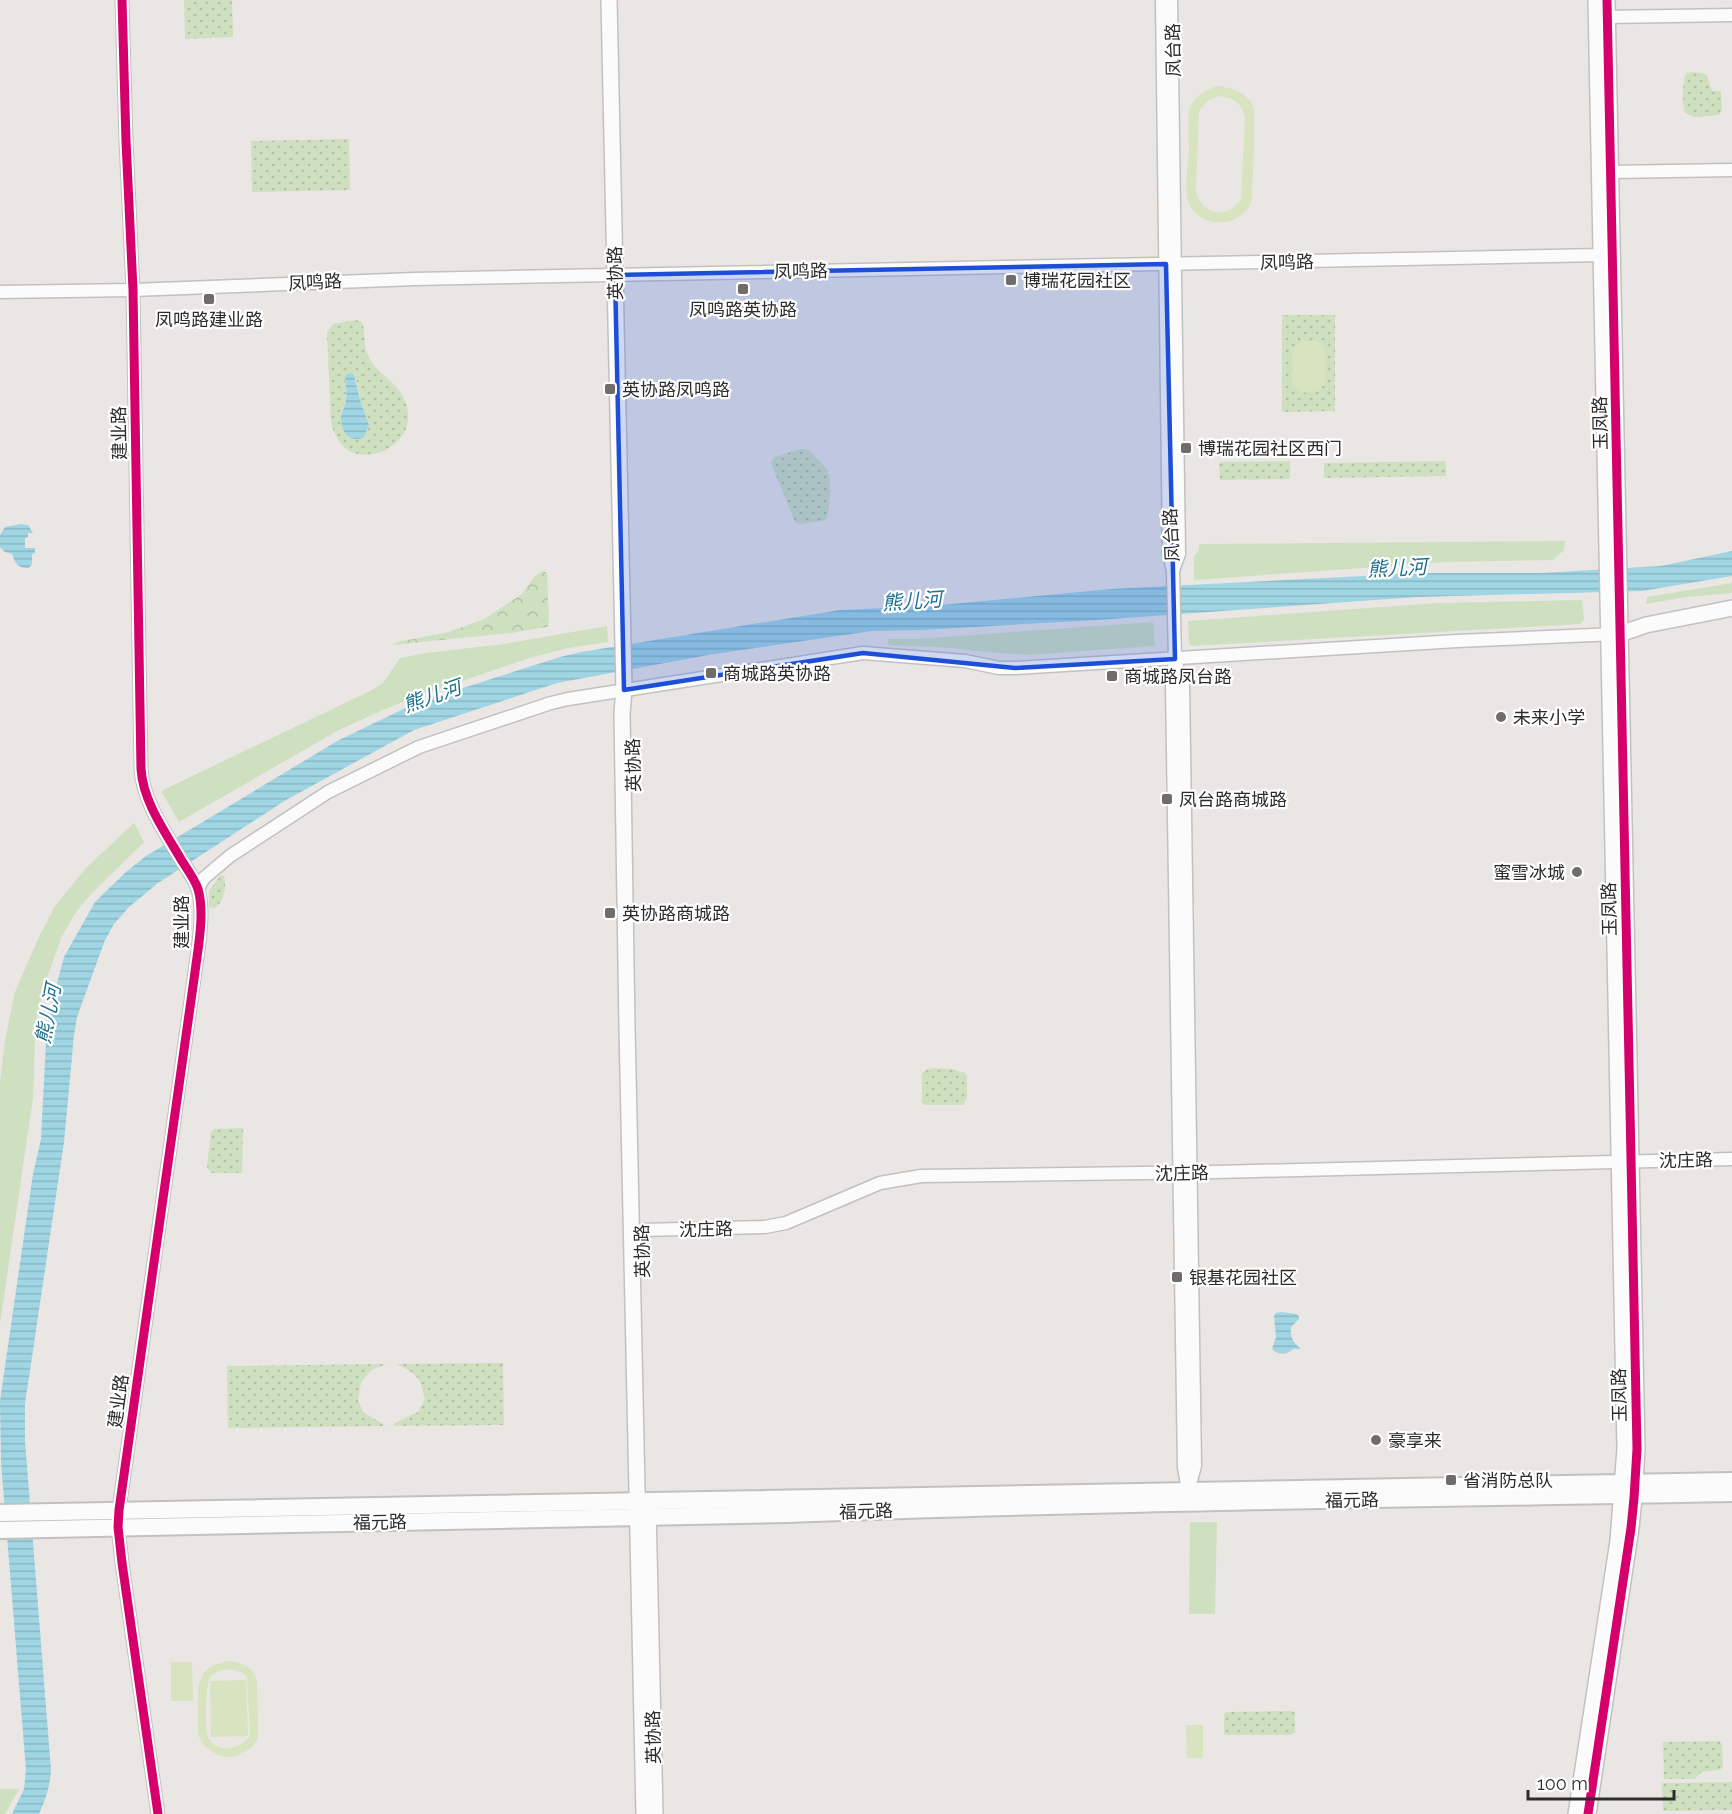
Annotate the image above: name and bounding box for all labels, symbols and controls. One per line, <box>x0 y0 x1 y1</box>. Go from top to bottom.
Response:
street label: 凤台路 <box>1162 23 1184 77</box>
street label: 英协路 <box>604 246 626 300</box>
street label: 凤鸣路 <box>1260 251 1314 273</box>
street label: 凤鸣路 <box>774 260 828 282</box>
street label: 凤鸣路 <box>287 270 343 294</box>
place label: 博瑞花园社区 <box>1023 270 1131 291</box>
marker: 博瑞花园社区 <box>1004 273 1018 287</box>
marker: 凤鸣路英协路 <box>736 282 750 296</box>
marker: 凤鸣路建业路 <box>202 292 216 306</box>
place label: 凤鸣路英协路 <box>689 299 797 320</box>
place label: 凤鸣路建业路 <box>155 309 263 330</box>
place label: 英协路凤鸣路 <box>622 379 730 400</box>
marker: 英协路凤鸣路 <box>603 382 617 396</box>
street label: 玉凤路 <box>1589 396 1611 450</box>
street label: 建业路 <box>108 406 130 460</box>
place label: 博瑞花园社区西门 <box>1198 438 1342 459</box>
marker: 博瑞花园社区西门 <box>1179 441 1193 455</box>
street label: 凤台路 <box>1159 507 1183 563</box>
water label: 熊儿河 <box>1366 554 1432 582</box>
water label: 熊儿河 <box>881 587 947 615</box>
place label: 商城路英协路 <box>723 663 831 684</box>
marker: 商城路英协路 <box>704 666 718 680</box>
place label: 商城路凤台路 <box>1124 666 1232 687</box>
marker: 商城路凤台路 <box>1105 669 1119 683</box>
water label: 熊儿河 <box>400 674 468 717</box>
place label: 未来小学 <box>1513 707 1585 728</box>
marker: 未来小学 <box>1494 710 1508 724</box>
street label: 英协路 <box>622 738 644 792</box>
place label: 凤台路商城路 <box>1179 789 1287 810</box>
marker: 凤台路商城路 <box>1160 792 1174 806</box>
place label: 蜜雪冰城 <box>1493 862 1565 883</box>
marker: 蜜雪冰城 <box>1570 865 1584 879</box>
street label: 玉凤路 <box>1598 882 1620 936</box>
street label: 建业路 <box>171 895 192 949</box>
place label: 英协路商城路 <box>622 903 730 924</box>
marker: 英协路商城路 <box>603 906 617 920</box>
water label: 熊儿河 <box>30 978 66 1046</box>
street label: 沈庄路 <box>1659 1149 1713 1171</box>
street label: 沈庄路 <box>1155 1162 1209 1184</box>
street label: 沈庄路 <box>679 1218 733 1240</box>
street label: 英协路 <box>631 1224 653 1278</box>
place label: 银基花园社区 <box>1189 1267 1297 1288</box>
marker: 银基花园社区 <box>1170 1270 1184 1284</box>
street label: 玉凤路 <box>1608 1368 1630 1422</box>
street label: 建业路 <box>104 1373 132 1429</box>
place label: 豪享来 <box>1388 1430 1442 1451</box>
marker: 豪享来 <box>1369 1433 1383 1447</box>
place label: 省消防总队 <box>1463 1470 1553 1491</box>
marker: 省消防总队 <box>1444 1473 1458 1487</box>
street label: 福元路 <box>1325 1489 1379 1511</box>
street label: 福元路 <box>839 1500 893 1522</box>
street label: 福元路 <box>353 1511 407 1533</box>
street label: 英协路 <box>642 1710 664 1764</box>
scale bar <box>1528 1763 1674 1801</box>
text: 100 m <box>1537 1773 1588 1794</box>

